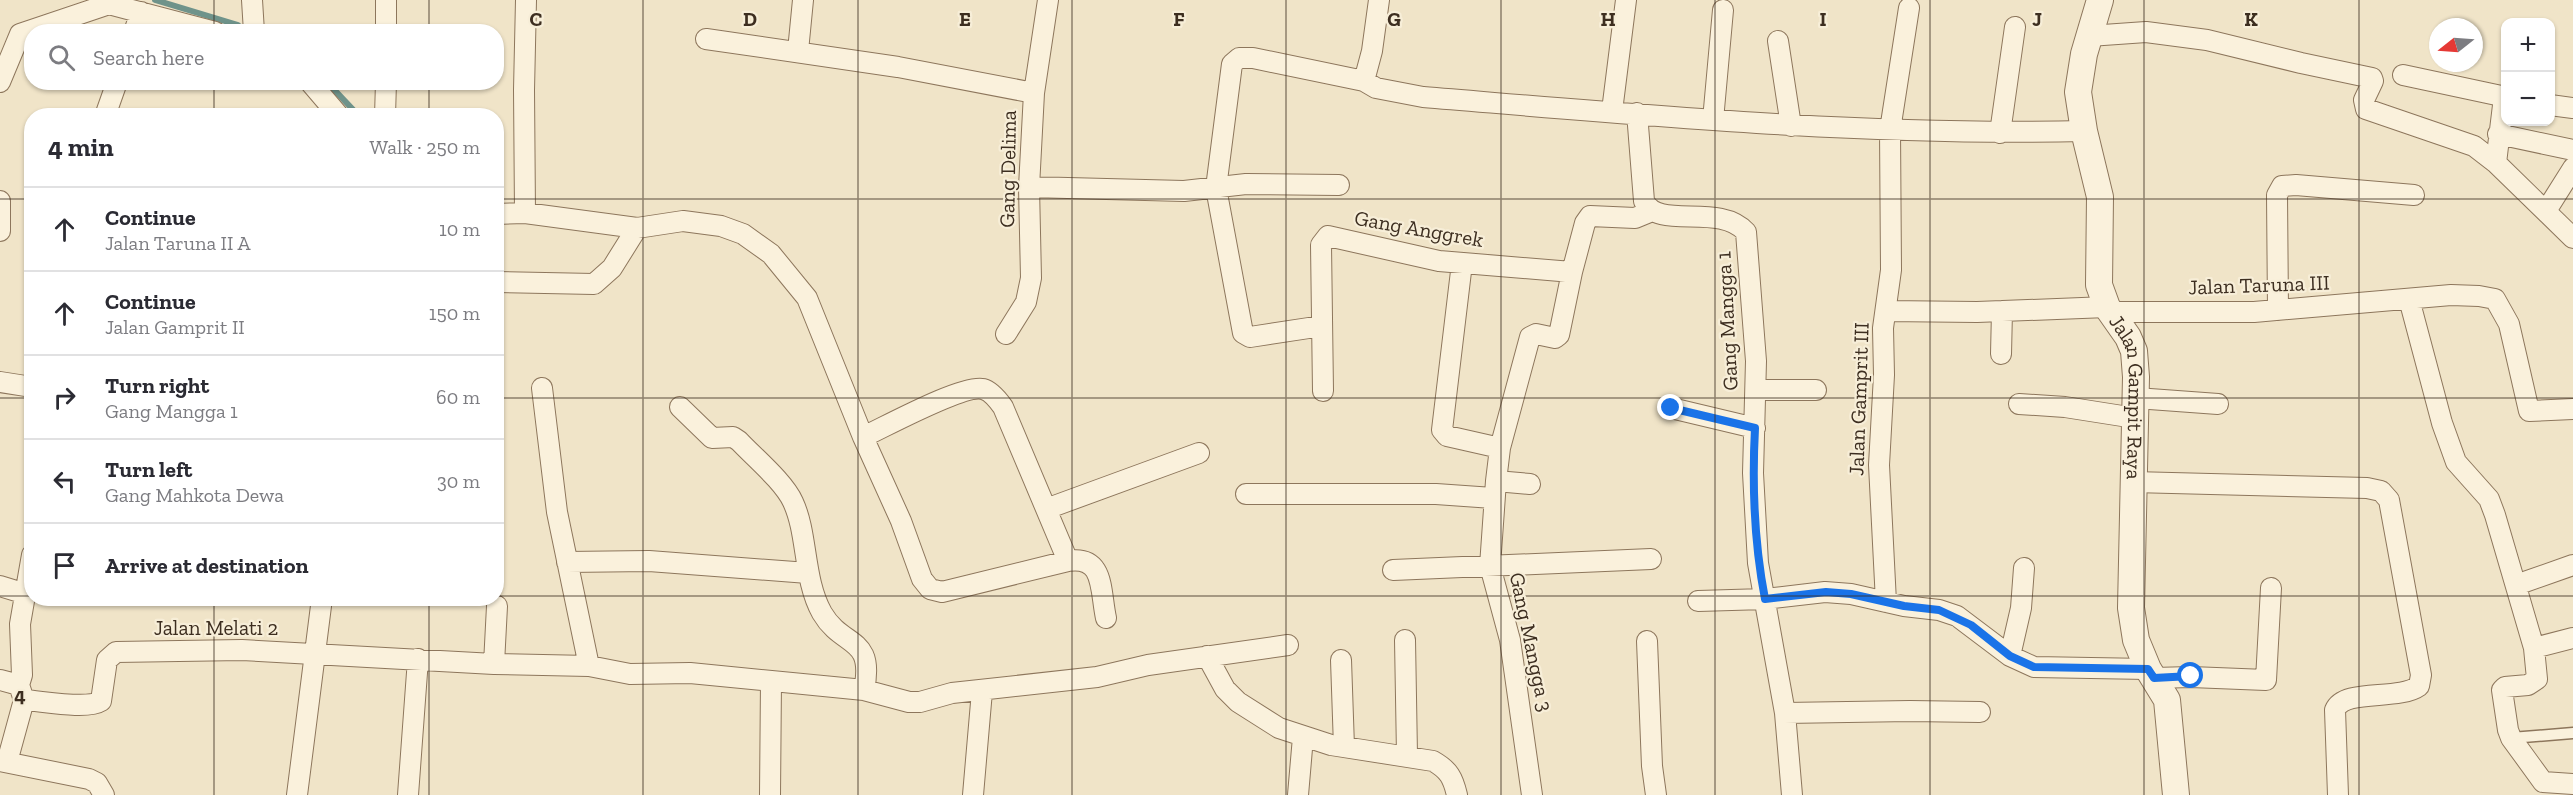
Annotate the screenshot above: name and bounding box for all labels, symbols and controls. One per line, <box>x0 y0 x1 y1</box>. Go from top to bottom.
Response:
text: C <box>530 7 543 31</box>
text: D <box>743 7 757 31</box>
text: E <box>959 7 971 31</box>
text: F <box>1173 7 1185 31</box>
text: G <box>1387 7 1401 31</box>
text: H <box>1600 7 1616 31</box>
text: I <box>1819 7 1827 31</box>
text: J <box>2032 7 2042 31</box>
text: K <box>2244 7 2258 31</box>
north arrow <box>2429 18 2483 72</box>
map controls <box>2501 18 2555 126</box>
button: + <box>2501 18 2555 72</box>
search box <box>24 24 504 90</box>
icon: search <box>45 41 78 74</box>
text: Search here <box>93 44 204 71</box>
button: − <box>2501 72 2555 126</box>
street label: Gang Delima <box>994 110 1021 228</box>
text: 4 min <box>48 131 114 163</box>
text: Walk · 250 m <box>370 135 480 159</box>
text: Continue <box>105 204 196 231</box>
street label: Gang Anggrek <box>1353 205 1486 252</box>
icon: ahead <box>48 213 81 246</box>
text: 10 m <box>439 217 480 241</box>
text: Jalan Taruna II A <box>105 231 250 255</box>
street label: Gang Mangga 1 <box>1710 251 1743 391</box>
street label: Jalan Taruna III <box>2188 270 2330 299</box>
text: Continue <box>105 288 196 315</box>
icon: ahead <box>48 297 81 330</box>
text: 150 m <box>429 301 480 325</box>
street label: Jalan Gampit Raya <box>2104 310 2149 480</box>
text: Jalan Gamprit II <box>105 315 245 339</box>
street label: Jalan Gamprit III <box>1843 322 1874 476</box>
text: Turn right <box>105 372 209 399</box>
icon: right <box>48 381 81 414</box>
text: 60 m <box>436 385 480 409</box>
route end <box>1657 394 1683 420</box>
text: Gang Mangga 1 <box>105 399 238 423</box>
text: Turn left <box>105 456 192 483</box>
icon: left <box>48 465 81 498</box>
text: 30 m <box>437 469 480 493</box>
text: Gang Mahkota Dewa <box>105 483 284 507</box>
icon: arrive <box>48 549 81 582</box>
text: Arrive at destination <box>105 552 308 579</box>
street label: Gang Mangga 3 <box>1505 570 1558 714</box>
street label: Jalan Melati 2 <box>154 615 278 640</box>
route start <box>2177 662 2203 688</box>
text: 4 <box>14 683 26 707</box>

